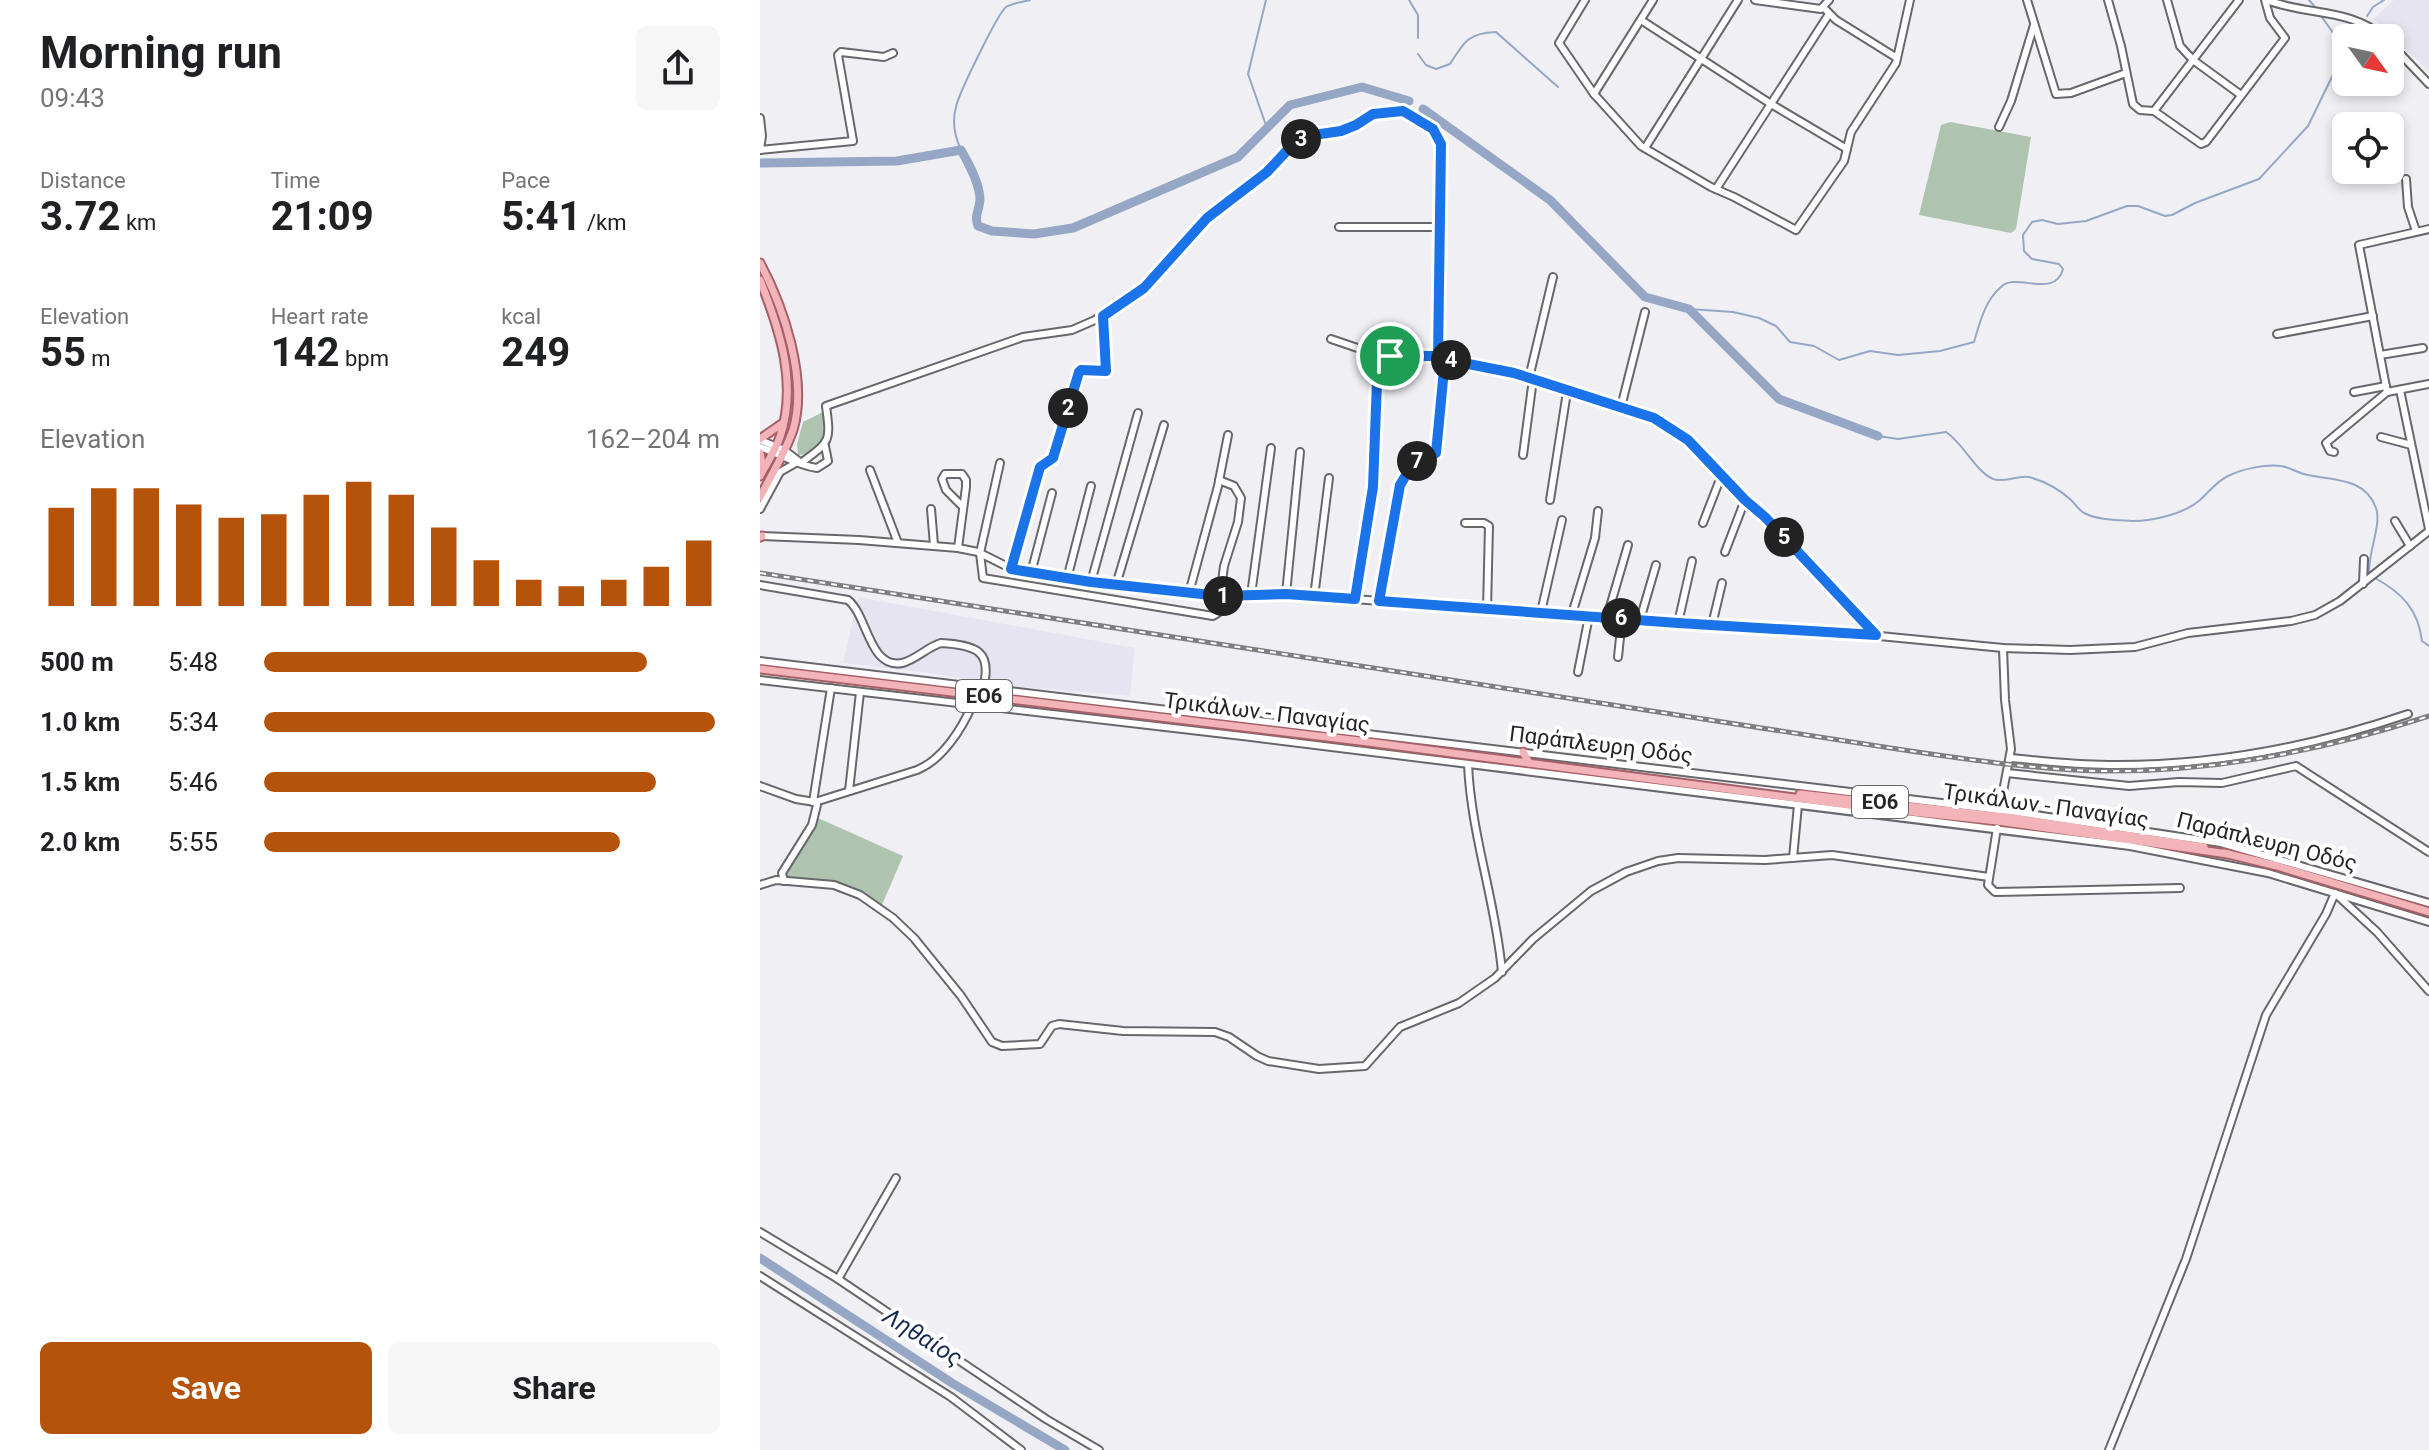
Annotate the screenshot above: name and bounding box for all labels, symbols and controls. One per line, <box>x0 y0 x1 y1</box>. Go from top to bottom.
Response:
north arrow <box>2332 24 2404 96</box>
map controls <box>2332 24 2404 184</box>
button: share <box>636 26 720 110</box>
text: Morning run <box>40 27 282 79</box>
text: 09:43 <box>40 83 105 113</box>
button: locate <box>2332 112 2404 184</box>
pin: 3 <box>1281 119 1321 159</box>
text: 3 <box>1295 126 1307 151</box>
text: Distance <box>40 168 126 193</box>
text: Time <box>271 168 320 193</box>
text: Pace <box>501 168 550 193</box>
text: 3.72 <box>40 193 120 240</box>
text: 21:09 <box>271 193 374 240</box>
text: 5:41 <box>501 193 581 240</box>
text: km <box>120 210 156 235</box>
text: /km <box>581 210 626 235</box>
text: Elevation <box>40 304 129 329</box>
text: Heart rate <box>271 304 369 329</box>
text: kcal <box>501 304 541 329</box>
pin <box>1356 322 1424 390</box>
text: 55 <box>40 329 86 376</box>
text: 142 <box>271 329 340 376</box>
text: 249 <box>501 329 570 376</box>
icon: arrive <box>1368 334 1412 378</box>
pin: 4 <box>1431 340 1471 380</box>
text: m <box>86 346 111 371</box>
text: bpm <box>340 346 389 371</box>
text: 4 <box>1445 347 1457 372</box>
pin: 2 <box>1048 388 1088 428</box>
text: 2 <box>1062 395 1074 420</box>
text: Elevation <box>40 424 145 454</box>
text: 162–204 m <box>586 424 720 454</box>
pin: 7 <box>1397 441 1437 481</box>
text: 7 <box>1411 448 1423 473</box>
pin: 5 <box>1764 517 1804 557</box>
text: 5 <box>1778 524 1790 549</box>
pin: 1 <box>1203 576 1243 616</box>
text: 1 <box>1217 583 1229 608</box>
pin: 6 <box>1601 598 1641 638</box>
text: 6 <box>1615 605 1627 630</box>
text: 500 m <box>40 647 114 677</box>
text: 5:48 <box>168 647 218 677</box>
road number: ΕΟ6 <box>956 680 1012 712</box>
street label: Τρικάλων - Παναγίας <box>1163 687 1371 738</box>
text: 1.0 km <box>40 707 120 737</box>
text: 5:34 <box>168 707 218 737</box>
street label: Παράπλευρη Οδός <box>1508 721 1694 768</box>
text: 1.5 km <box>40 767 120 797</box>
text: 5:46 <box>168 767 218 797</box>
street label: Τρικάλων - Παναγίας <box>1942 779 2150 832</box>
road number: ΕΟ6 <box>1852 786 1908 818</box>
street label: Παράπλευρη Οδός <box>2174 807 2359 876</box>
text: 2.0 km <box>40 827 120 857</box>
text: 5:55 <box>168 827 218 857</box>
water label: Ληθαίος <box>877 1301 968 1372</box>
button: Save <box>40 1342 372 1434</box>
button: Share <box>388 1342 720 1434</box>

